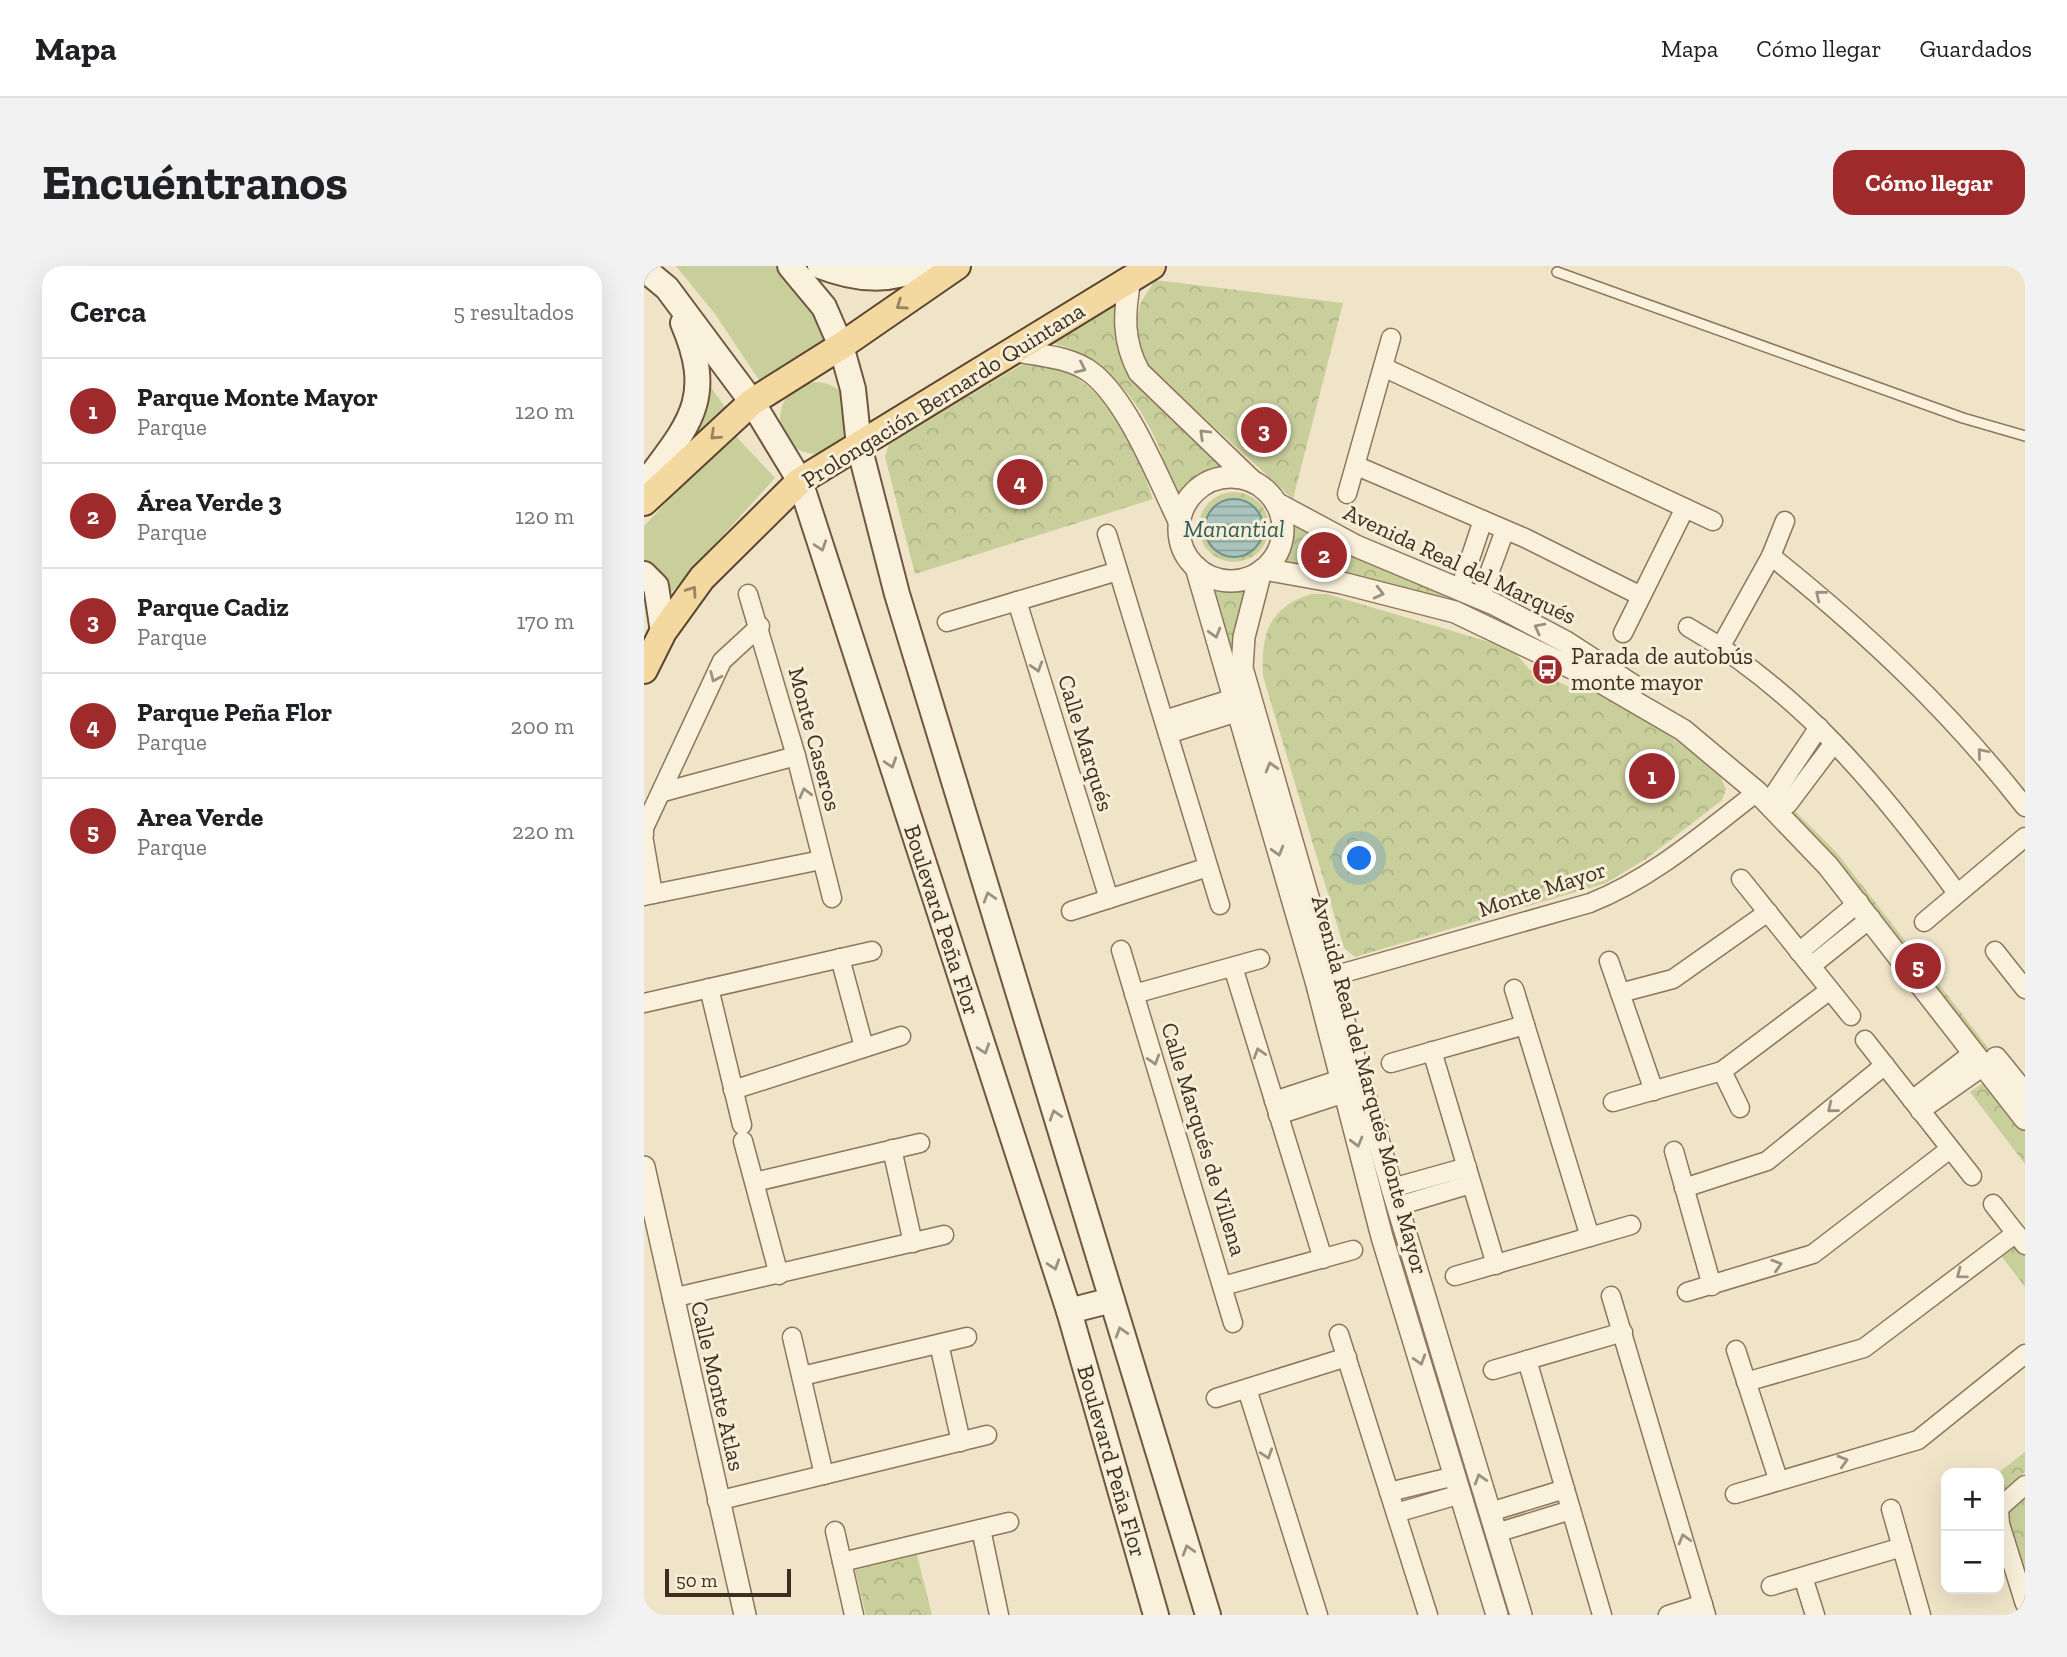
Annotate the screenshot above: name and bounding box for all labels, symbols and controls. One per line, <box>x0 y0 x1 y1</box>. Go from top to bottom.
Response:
text: Mapa <box>35 29 117 68</box>
text: Mapa <box>1661 34 1718 63</box>
text: Cómo llegar <box>1756 34 1882 63</box>
text: Guardados <box>1920 34 2032 63</box>
button: Cómo llegar <box>1833 150 2025 215</box>
text: Encuéntranos <box>42 153 348 212</box>
text: Cerca <box>70 294 146 330</box>
street label: Prolongación Bernardo Quintana <box>796 296 1090 494</box>
one-way arrow <box>896 297 909 309</box>
text: 5 resultados <box>453 298 574 326</box>
one-way arrow <box>1074 360 1086 374</box>
text: Parque Monte Mayor <box>137 381 378 413</box>
text: 1 <box>88 397 98 425</box>
text: 120 m <box>515 397 574 425</box>
pin: 3 <box>1241 404 1287 456</box>
text: Parque <box>137 413 207 441</box>
one-way arrow <box>710 427 723 439</box>
one-way arrow <box>1199 430 1212 443</box>
pin: 4 <box>997 456 1043 508</box>
text: Área Verde 3 <box>137 486 282 518</box>
street label: Avenida Real del Marqués <box>1339 498 1581 630</box>
text: 2 <box>87 502 99 530</box>
text: 120 m <box>515 502 574 530</box>
water label: Manantial <box>1183 514 1285 543</box>
text: Parque <box>137 518 207 546</box>
pin: 2 <box>1301 529 1347 581</box>
one-way arrow <box>813 540 827 552</box>
one-way arrow <box>1373 585 1385 599</box>
one-way arrow <box>684 586 696 599</box>
text: Parque Cadiz <box>137 591 289 623</box>
one-way arrow <box>1815 591 1828 603</box>
text: 3 <box>87 607 99 635</box>
text: 170 m <box>516 607 574 635</box>
one-way arrow <box>1534 622 1546 636</box>
text: Parque <box>137 623 207 651</box>
one-way arrow <box>1207 627 1222 639</box>
place label: Parada de autobús monte mayor <box>1571 642 1753 696</box>
bus stop icon: Parada de autobús monte mayor <box>1531 652 1565 686</box>
one-way arrow <box>1028 660 1043 672</box>
street label: Monte Caseros <box>782 664 848 814</box>
one-way arrow <box>709 670 723 682</box>
street label: Calle Marqués <box>1052 671 1120 815</box>
text: Parque Peña Flor <box>137 696 332 728</box>
text: 4 <box>86 712 100 740</box>
text: 200 m <box>511 712 574 740</box>
text: Parque <box>137 728 207 756</box>
one-way arrow <box>1978 749 1991 761</box>
pin: 1 <box>1629 750 1675 802</box>
one-way arrow <box>883 756 897 768</box>
one-way arrow <box>1264 762 1279 774</box>
one-way arrow <box>799 788 813 800</box>
text: Area Verde <box>137 801 263 833</box>
text: 5 <box>87 817 99 845</box>
text: 220 m <box>512 817 574 845</box>
street label: Boulevard Peña Flor <box>898 821 986 1019</box>
text: Parque <box>137 833 207 861</box>
your location <box>1342 841 1376 875</box>
one-way arrow <box>1270 845 1285 857</box>
street label: Monte Mayor <box>1474 855 1610 923</box>
one-way arrow <box>983 891 997 904</box>
street label: Avenida Real del Marqués Monte Mayor <box>1306 892 1434 1278</box>
pin: 5 <box>1895 940 1941 992</box>
street label: Calle Marqués de Villena <box>1155 1019 1253 1259</box>
one-way arrow <box>976 1042 990 1055</box>
one-way arrow <box>1253 1048 1268 1060</box>
one-way arrow <box>1146 1054 1161 1066</box>
one-way arrow <box>1827 1100 1839 1113</box>
one-way arrow <box>1049 1109 1064 1121</box>
one-way arrow <box>1349 1136 1363 1148</box>
one-way arrow <box>1046 1259 1060 1271</box>
one-way arrow <box>1771 1259 1783 1274</box>
one-way arrow <box>1957 1266 1969 1278</box>
street label: Calle Monte Atlas <box>685 1298 751 1474</box>
one-way arrow <box>1115 1326 1130 1338</box>
one-way arrow <box>1412 1354 1426 1366</box>
street label: Boulevard Peña Flor <box>1071 1362 1153 1560</box>
one-way arrow <box>1259 1448 1274 1460</box>
one-way arrow <box>1837 1455 1849 1469</box>
map controls <box>1941 1468 2004 1594</box>
button: + <box>1941 1468 2004 1531</box>
one-way arrow <box>1473 1474 1488 1486</box>
button: − <box>1941 1531 2004 1594</box>
one-way arrow <box>1677 1533 1692 1545</box>
one-way arrow <box>1182 1544 1197 1556</box>
scale bar <box>665 1566 791 1598</box>
text: 50 m <box>676 1569 717 1592</box>

